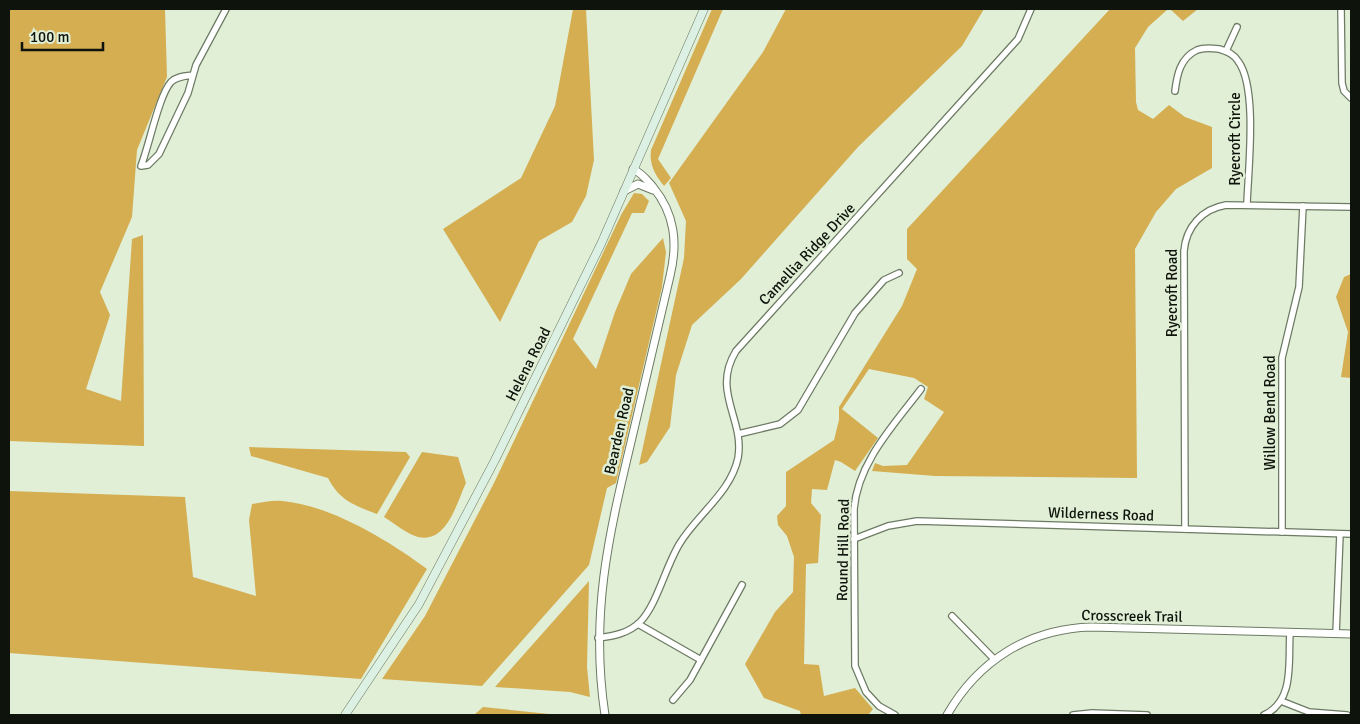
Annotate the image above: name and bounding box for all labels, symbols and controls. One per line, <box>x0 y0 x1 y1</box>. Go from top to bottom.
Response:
scale bar <box>22 20 104 52</box>
text: 100 m <box>30 28 70 46</box>
street label: Ryecroft Circle <box>1226 92 1244 186</box>
street label: Camellia Ridge Drive <box>755 199 859 309</box>
street label: Ryecroft Road <box>1163 249 1181 337</box>
street label: Helena Road <box>502 324 554 404</box>
street label: Willow Bend Road <box>1261 355 1279 471</box>
street label: Bearden Road <box>600 386 638 476</box>
street label: Round Hill Road <box>833 499 853 601</box>
street label: Wilderness Road <box>1048 503 1154 525</box>
street label: Crosscreek Trail <box>1081 606 1183 626</box>

